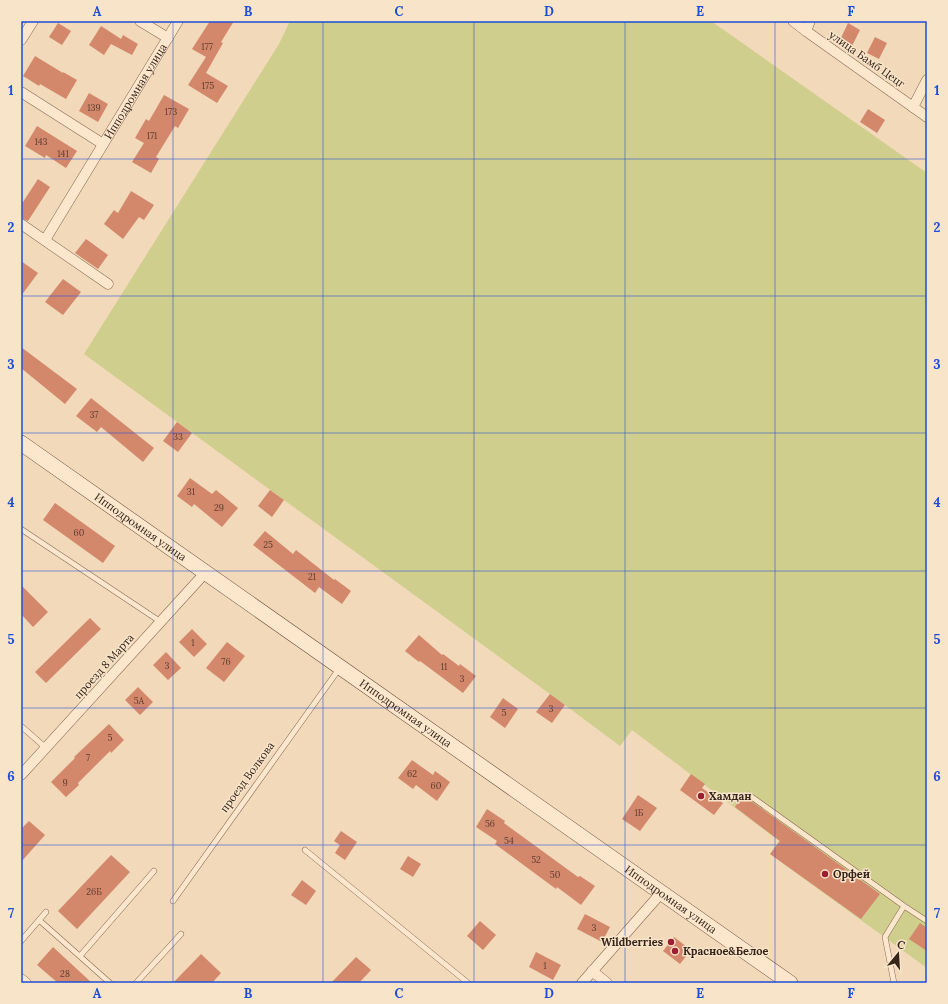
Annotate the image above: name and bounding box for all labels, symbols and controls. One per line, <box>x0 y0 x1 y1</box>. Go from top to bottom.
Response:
text: A <box>93 3 102 20</box>
text: B <box>244 3 253 20</box>
text: C <box>395 3 404 20</box>
text: D <box>544 3 554 20</box>
text: E <box>696 3 704 20</box>
text: F <box>847 3 855 20</box>
street label: улица Бамб Цецг <box>826 28 908 91</box>
street label: Ипподромная улица <box>101 41 170 142</box>
house number: 177 <box>201 41 213 52</box>
house number: 175 <box>202 80 214 91</box>
text: 1 <box>8 82 14 99</box>
text: 1 <box>934 82 940 99</box>
house number: 139 <box>87 102 101 113</box>
house number: 173 <box>165 106 177 117</box>
house number: 171 <box>147 130 157 141</box>
house number: 143 <box>34 136 48 147</box>
house number: 141 <box>57 148 69 159</box>
text: 2 <box>8 219 15 236</box>
text: 2 <box>934 219 941 236</box>
text: 3 <box>7 356 15 373</box>
text: 3 <box>933 356 941 373</box>
house number: 37 <box>90 409 98 420</box>
house number: 33 <box>173 431 183 442</box>
house number: 31 <box>187 486 195 497</box>
street label: Ипподромная улица <box>92 490 189 564</box>
text: 4 <box>7 494 15 511</box>
text: 4 <box>933 494 941 511</box>
house number: 29 <box>214 502 224 513</box>
house number: 60 <box>74 527 85 538</box>
house number: 25 <box>263 539 273 550</box>
house number: 21 <box>308 571 316 582</box>
street label: проезд 8 Марта <box>71 630 137 701</box>
text: 5 <box>7 631 15 648</box>
text: 5 <box>933 631 941 648</box>
house number: 1 <box>191 637 195 648</box>
house number: 76 <box>221 656 231 667</box>
house number: 3 <box>164 660 170 671</box>
house number: 11 <box>441 661 447 672</box>
house number: 3 <box>459 673 465 684</box>
street label: Ипподромная улица <box>357 676 455 750</box>
house number: 5А <box>134 695 145 706</box>
house number: 3 <box>548 703 554 714</box>
house number: 5 <box>502 707 507 718</box>
house number: 5 <box>108 732 113 743</box>
street label: проезд Волкова <box>217 739 277 815</box>
house number: 7 <box>86 752 90 763</box>
text: 6 <box>7 768 15 785</box>
house number: 62 <box>407 768 417 779</box>
text: 6 <box>933 768 941 785</box>
house number: 9 <box>62 777 68 788</box>
house number: 60 <box>431 780 442 791</box>
place label: Хамдан <box>709 789 752 803</box>
marker: Хамдан <box>696 791 706 801</box>
house number: 1Б <box>635 807 644 818</box>
house number: 56 <box>485 818 495 829</box>
house number: 54 <box>504 835 514 846</box>
house number: 52 <box>531 854 541 865</box>
street label: Ипподромная улица <box>622 862 720 937</box>
place label: Орфей <box>833 867 870 881</box>
house number: 50 <box>550 869 561 880</box>
marker: Орфей <box>820 869 830 879</box>
house number: 26Б <box>86 886 102 897</box>
text: 7 <box>8 905 14 922</box>
text: 7 <box>934 905 940 922</box>
house number: 3 <box>591 922 597 933</box>
north arrow <box>878 934 918 974</box>
place label: Wildberries <box>601 935 663 949</box>
marker: Wildberries <box>666 937 676 947</box>
text: С <box>895 937 907 952</box>
place label: Красное&Белое <box>683 944 769 958</box>
marker: Красное&Белое <box>670 946 680 956</box>
house number: 1 <box>543 960 547 971</box>
house number: 28 <box>60 968 70 979</box>
text: A <box>93 985 102 1002</box>
text: B <box>244 985 253 1002</box>
text: C <box>395 985 404 1002</box>
text: D <box>544 985 554 1002</box>
text: E <box>696 985 704 1002</box>
text: F <box>847 985 855 1002</box>

